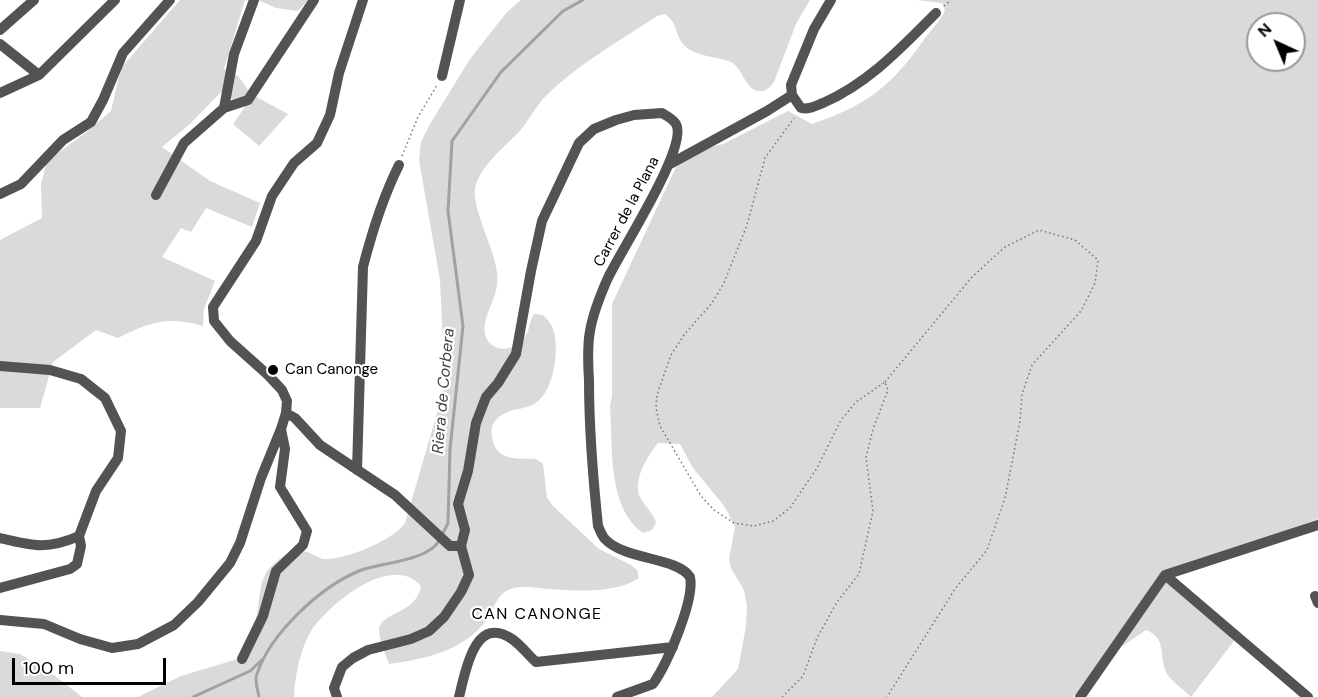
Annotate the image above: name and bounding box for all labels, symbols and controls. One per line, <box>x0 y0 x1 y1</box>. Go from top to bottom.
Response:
north arrow <box>1246 12 1306 72</box>
text: N <box>1253 19 1276 42</box>
street label: Carrer de la Plana <box>590 154 664 270</box>
water label: Riera de Corbera <box>429 327 459 455</box>
place label: Can Canonge <box>285 361 378 379</box>
marker: Can Canonge <box>266 363 280 377</box>
district label: CAN CANONGE <box>471 605 603 625</box>
scale bar <box>15 646 170 684</box>
text: 100 m <box>23 656 74 680</box>

